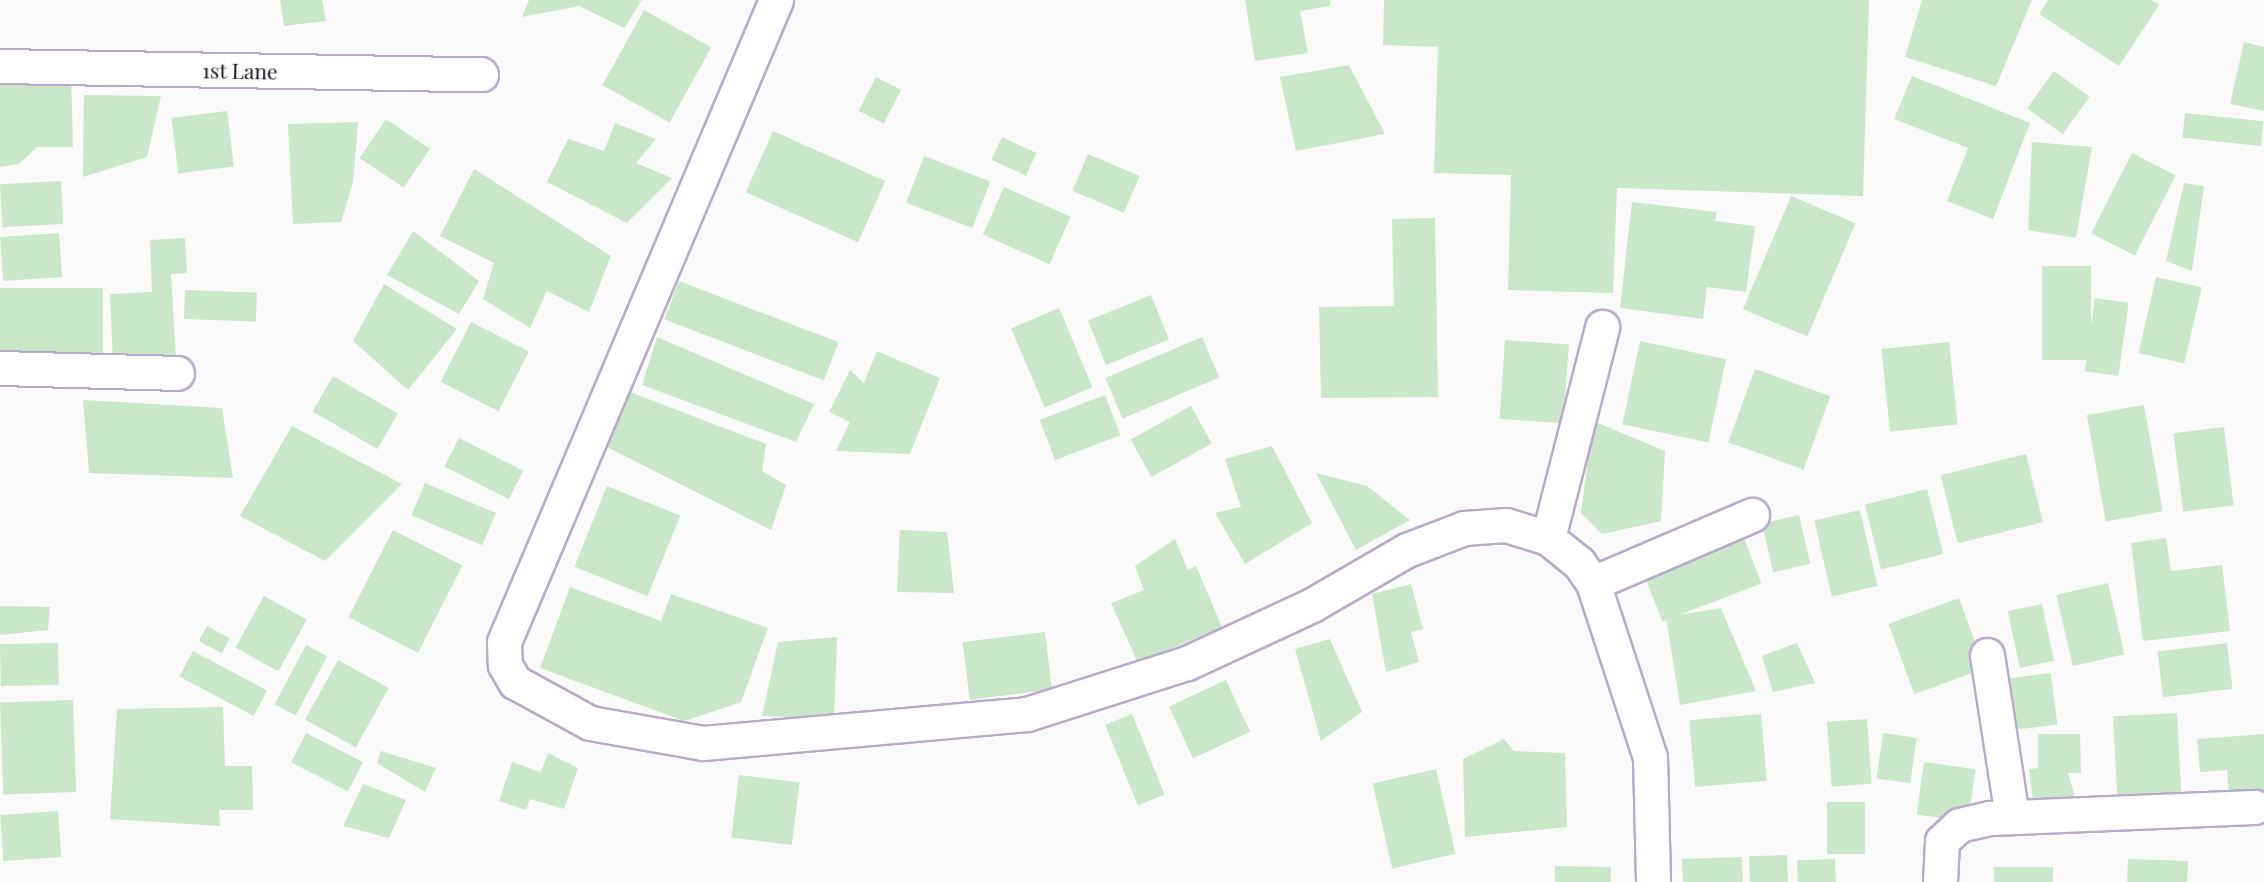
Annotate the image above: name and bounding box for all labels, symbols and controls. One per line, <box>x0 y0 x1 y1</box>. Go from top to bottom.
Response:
street label: 1st Lane <box>202 57 278 83</box>

